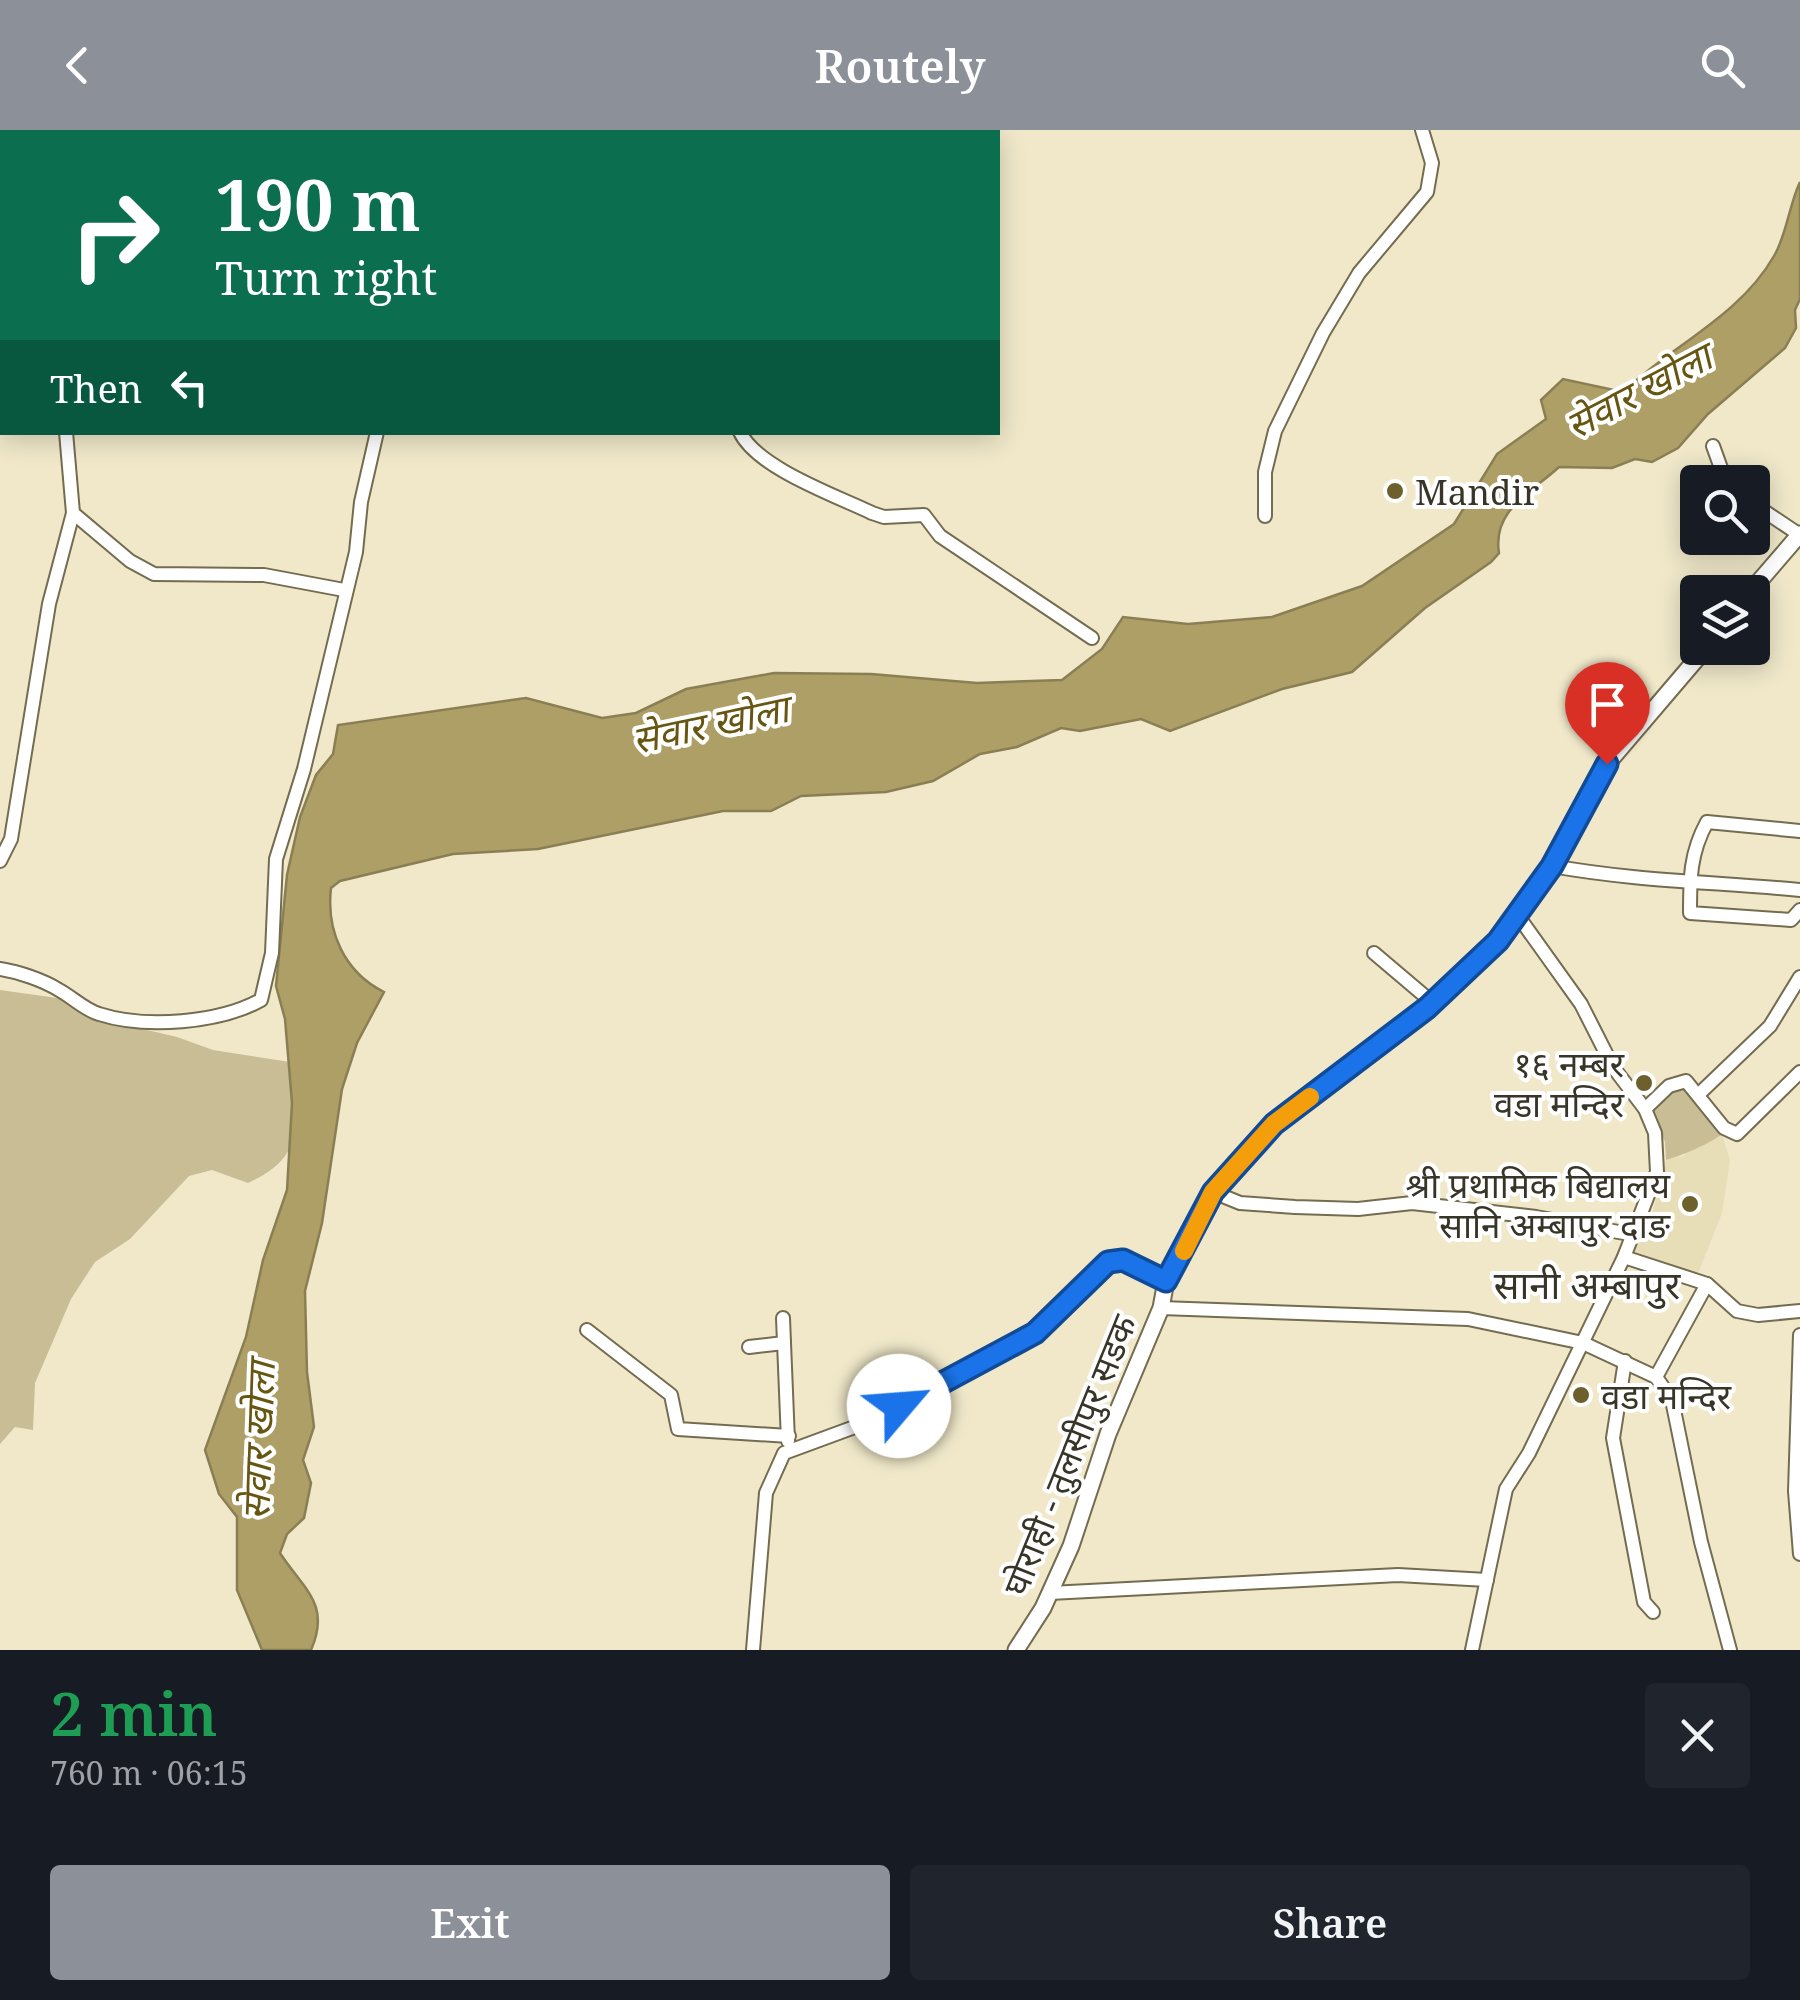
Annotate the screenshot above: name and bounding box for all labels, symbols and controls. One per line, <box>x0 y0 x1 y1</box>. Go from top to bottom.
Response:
text: Routely <box>815 35 985 96</box>
icon: back <box>50 38 105 93</box>
icon: search <box>1695 38 1750 93</box>
text: 190 m <box>215 156 421 252</box>
icon: right <box>50 170 180 300</box>
text: Turn right <box>215 247 437 308</box>
water label: सेवार खोला <box>1556 326 1727 450</box>
icon: left <box>162 360 217 415</box>
text: Then <box>50 362 142 414</box>
map controls <box>1680 465 1770 665</box>
button: search <box>1680 465 1770 555</box>
place label: Mandir <box>1415 468 1539 515</box>
marker: Mandir <box>1384 480 1406 502</box>
button: layers <box>1680 575 1770 665</box>
pin <box>1565 662 1650 765</box>
icon: arrive <box>1580 677 1635 732</box>
water label: सेवार खोला <box>627 680 800 765</box>
place label: १६ नम्बर वडा मन्दिर <box>1494 1040 1625 1127</box>
marker: १६ नम्बर वडा मन्दिर <box>1633 1072 1655 1094</box>
place label: श्री प्रथामिक बिद्यालय सानि अम्बापुर दाङ <box>1406 1161 1671 1248</box>
marker: श्री प्रथामिक बिद्यालय सानि अम्बापुर दाङ <box>1679 1193 1701 1215</box>
district label: सानी अम्बापुर <box>1494 1258 1682 1310</box>
street label: घोराही - तुलसीपुर सडक <box>991 1307 1147 1602</box>
water label: सेवार खोला <box>228 1354 286 1521</box>
position arrow <box>847 1354 951 1458</box>
place label: वडा मन्दिर <box>1601 1372 1732 1419</box>
marker: वडा मन्दिर <box>1570 1384 1592 1406</box>
text: 2 min <box>50 1672 218 1754</box>
button: close <box>1645 1683 1750 1788</box>
text: 760 m · 06:15 <box>50 1751 248 1794</box>
button: Exit <box>50 1865 890 1980</box>
button: Share <box>910 1865 1750 1980</box>

